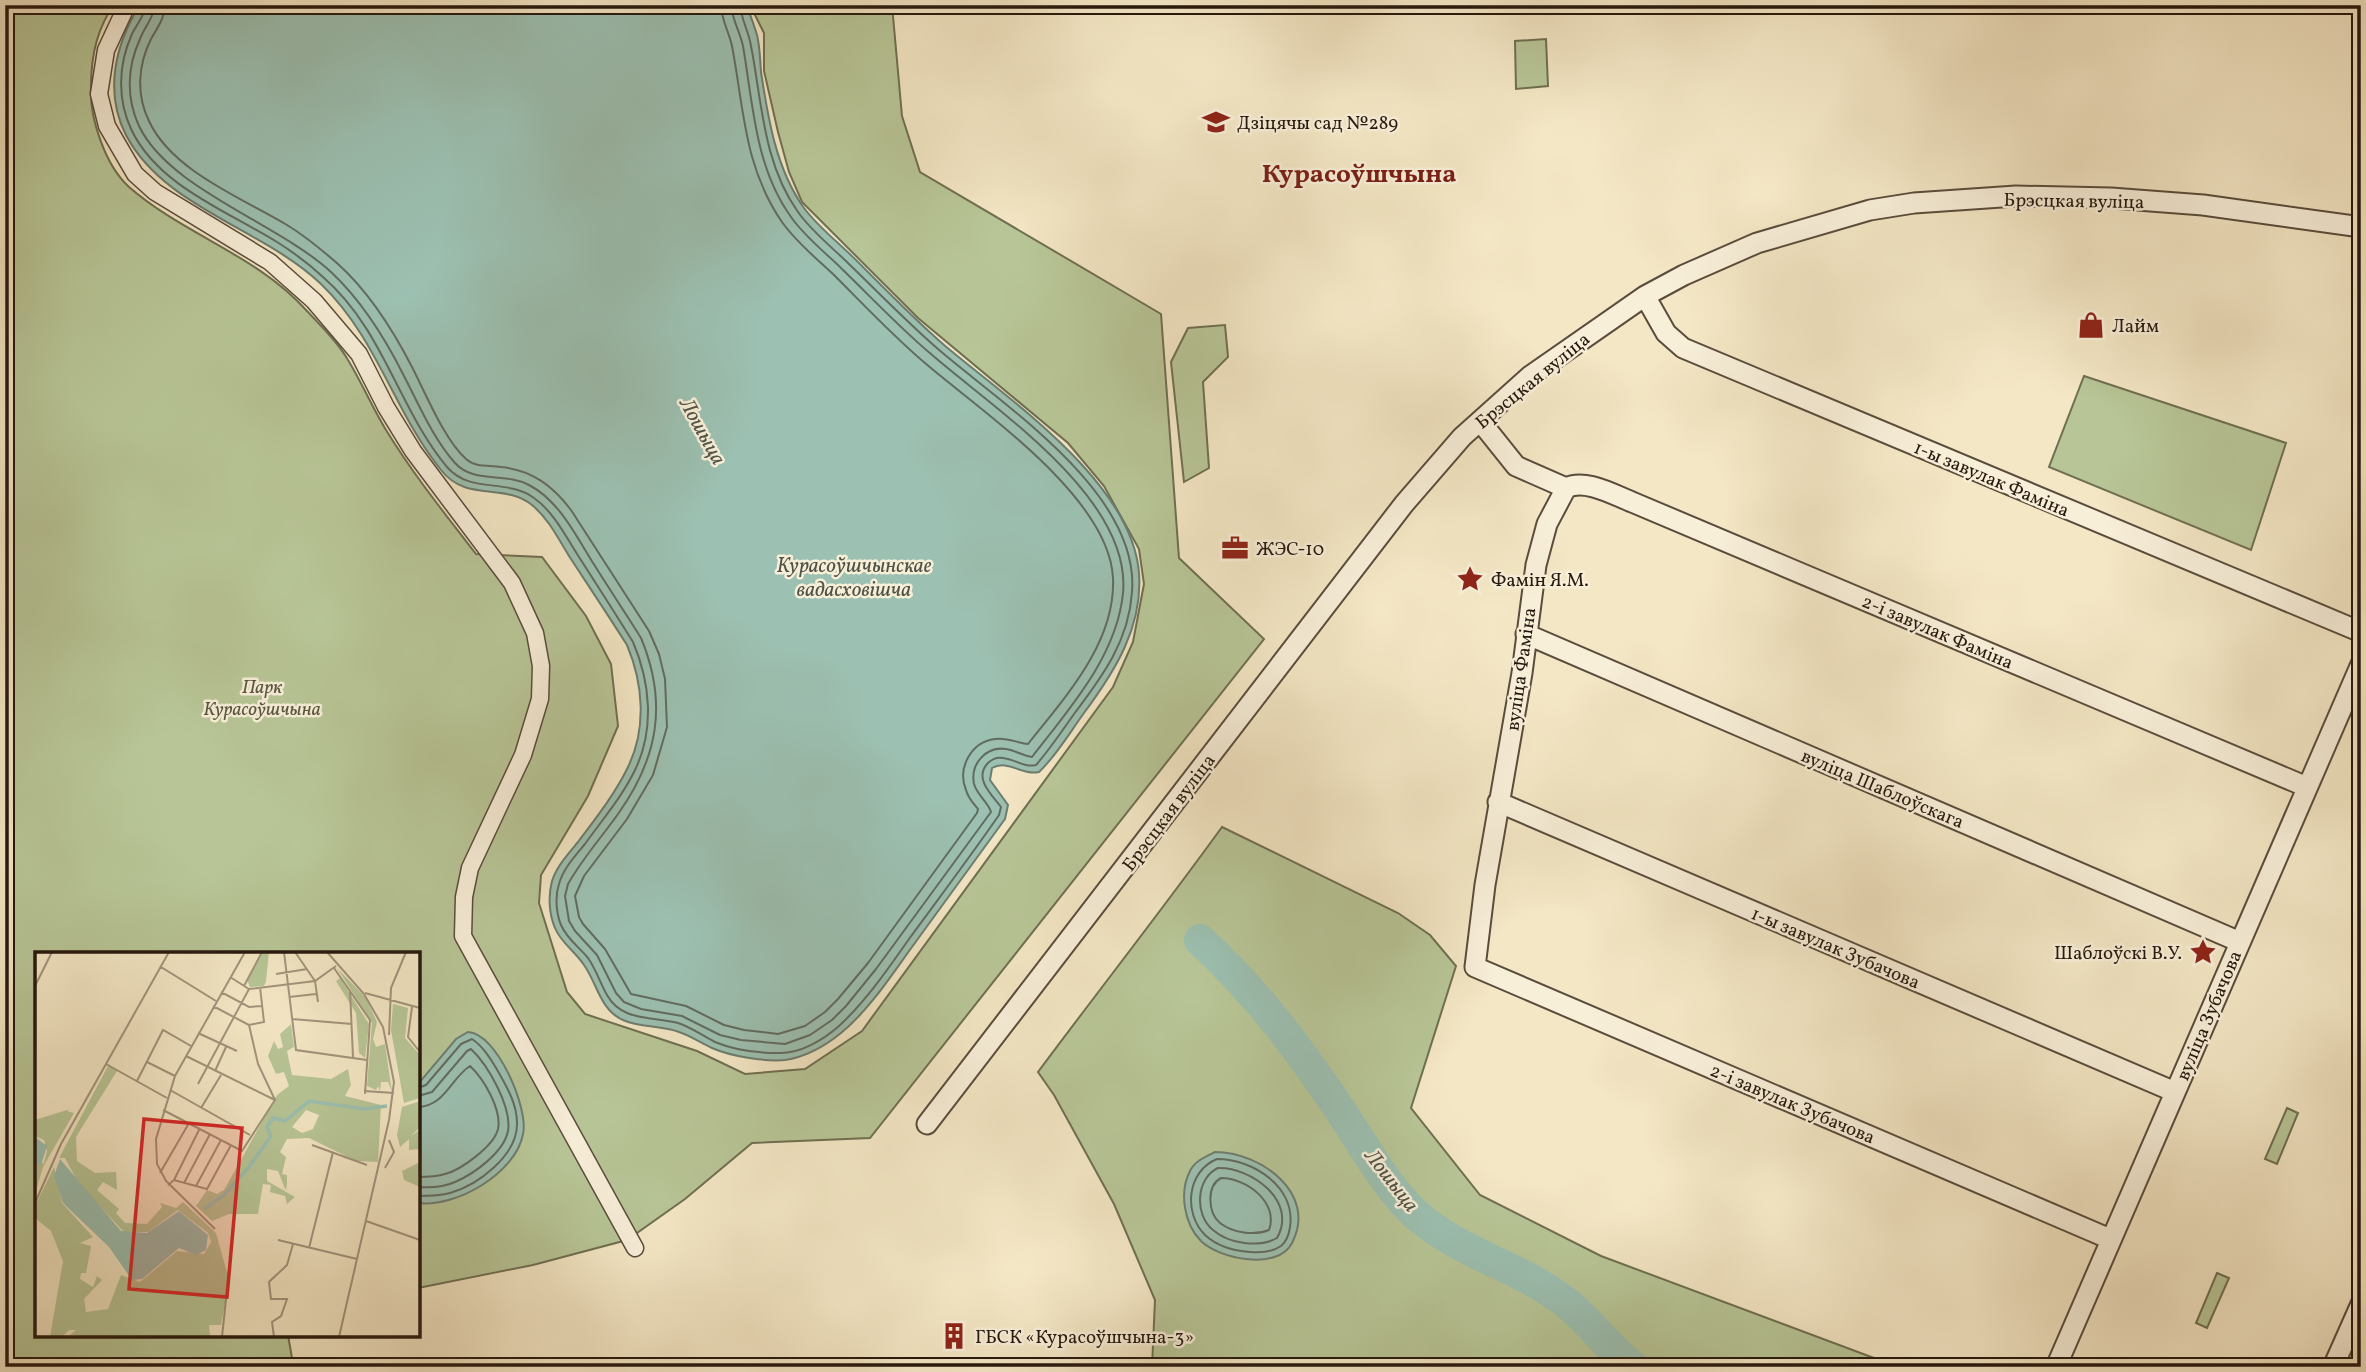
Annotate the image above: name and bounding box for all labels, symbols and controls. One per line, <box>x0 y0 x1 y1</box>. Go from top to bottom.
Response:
school or university icon: Дзіцячы сад №289 <box>1201 107 1231 137</box>
place label: Дзіцячы сад №289 <box>1237 111 1398 137</box>
district label: Курасоўшчына <box>1262 157 1456 193</box>
street label: Брэсцкая вуліца <box>2003 188 2145 216</box>
shop icon: Лайм <box>2076 310 2106 340</box>
place label: Лайм <box>2112 314 2159 340</box>
street label: Брэсцкая вуліца <box>1470 327 1596 436</box>
water label: Лошыца <box>671 392 732 471</box>
street label: 1-ы завулак Фаміна <box>1909 435 2073 524</box>
office icon: ЖЭС-10 <box>1220 533 1250 563</box>
place label: ЖЭС-10 <box>1256 537 1324 563</box>
water label: Курасоўшчынскае вадасховішча <box>777 552 932 605</box>
place icon: Фамін Я.М. <box>1455 564 1485 594</box>
place label: Фамін Я.М. <box>1491 568 1589 594</box>
street label: 2-і завулак Фаміна <box>1857 589 2017 677</box>
street label: вуліца Фаміна <box>1500 606 1544 733</box>
park label: Парк Курасоўшчына <box>203 675 321 723</box>
street label: вуліца Шаблоўскага <box>1797 744 1968 836</box>
street label: Брэсцкая вуліца <box>1117 749 1222 877</box>
street label: 1-ы завулак Зубачова <box>1747 901 1924 996</box>
place icon: Шаблоўскі В.У. <box>2188 937 2218 967</box>
place label: Шаблоўскі В.У. <box>2054 941 2182 967</box>
street label: вуліца Зубачова <box>2171 947 2249 1085</box>
inset map <box>35 952 420 1337</box>
street label: 2-і завулак Зубачова <box>1706 1058 1879 1151</box>
water label: Лошыца <box>1356 1142 1425 1219</box>
building icon: ГБСК «Курасоўшчына-3» <box>939 1321 969 1351</box>
place label: ГБСК «Курасоўшчына-3» <box>975 1325 1194 1351</box>

